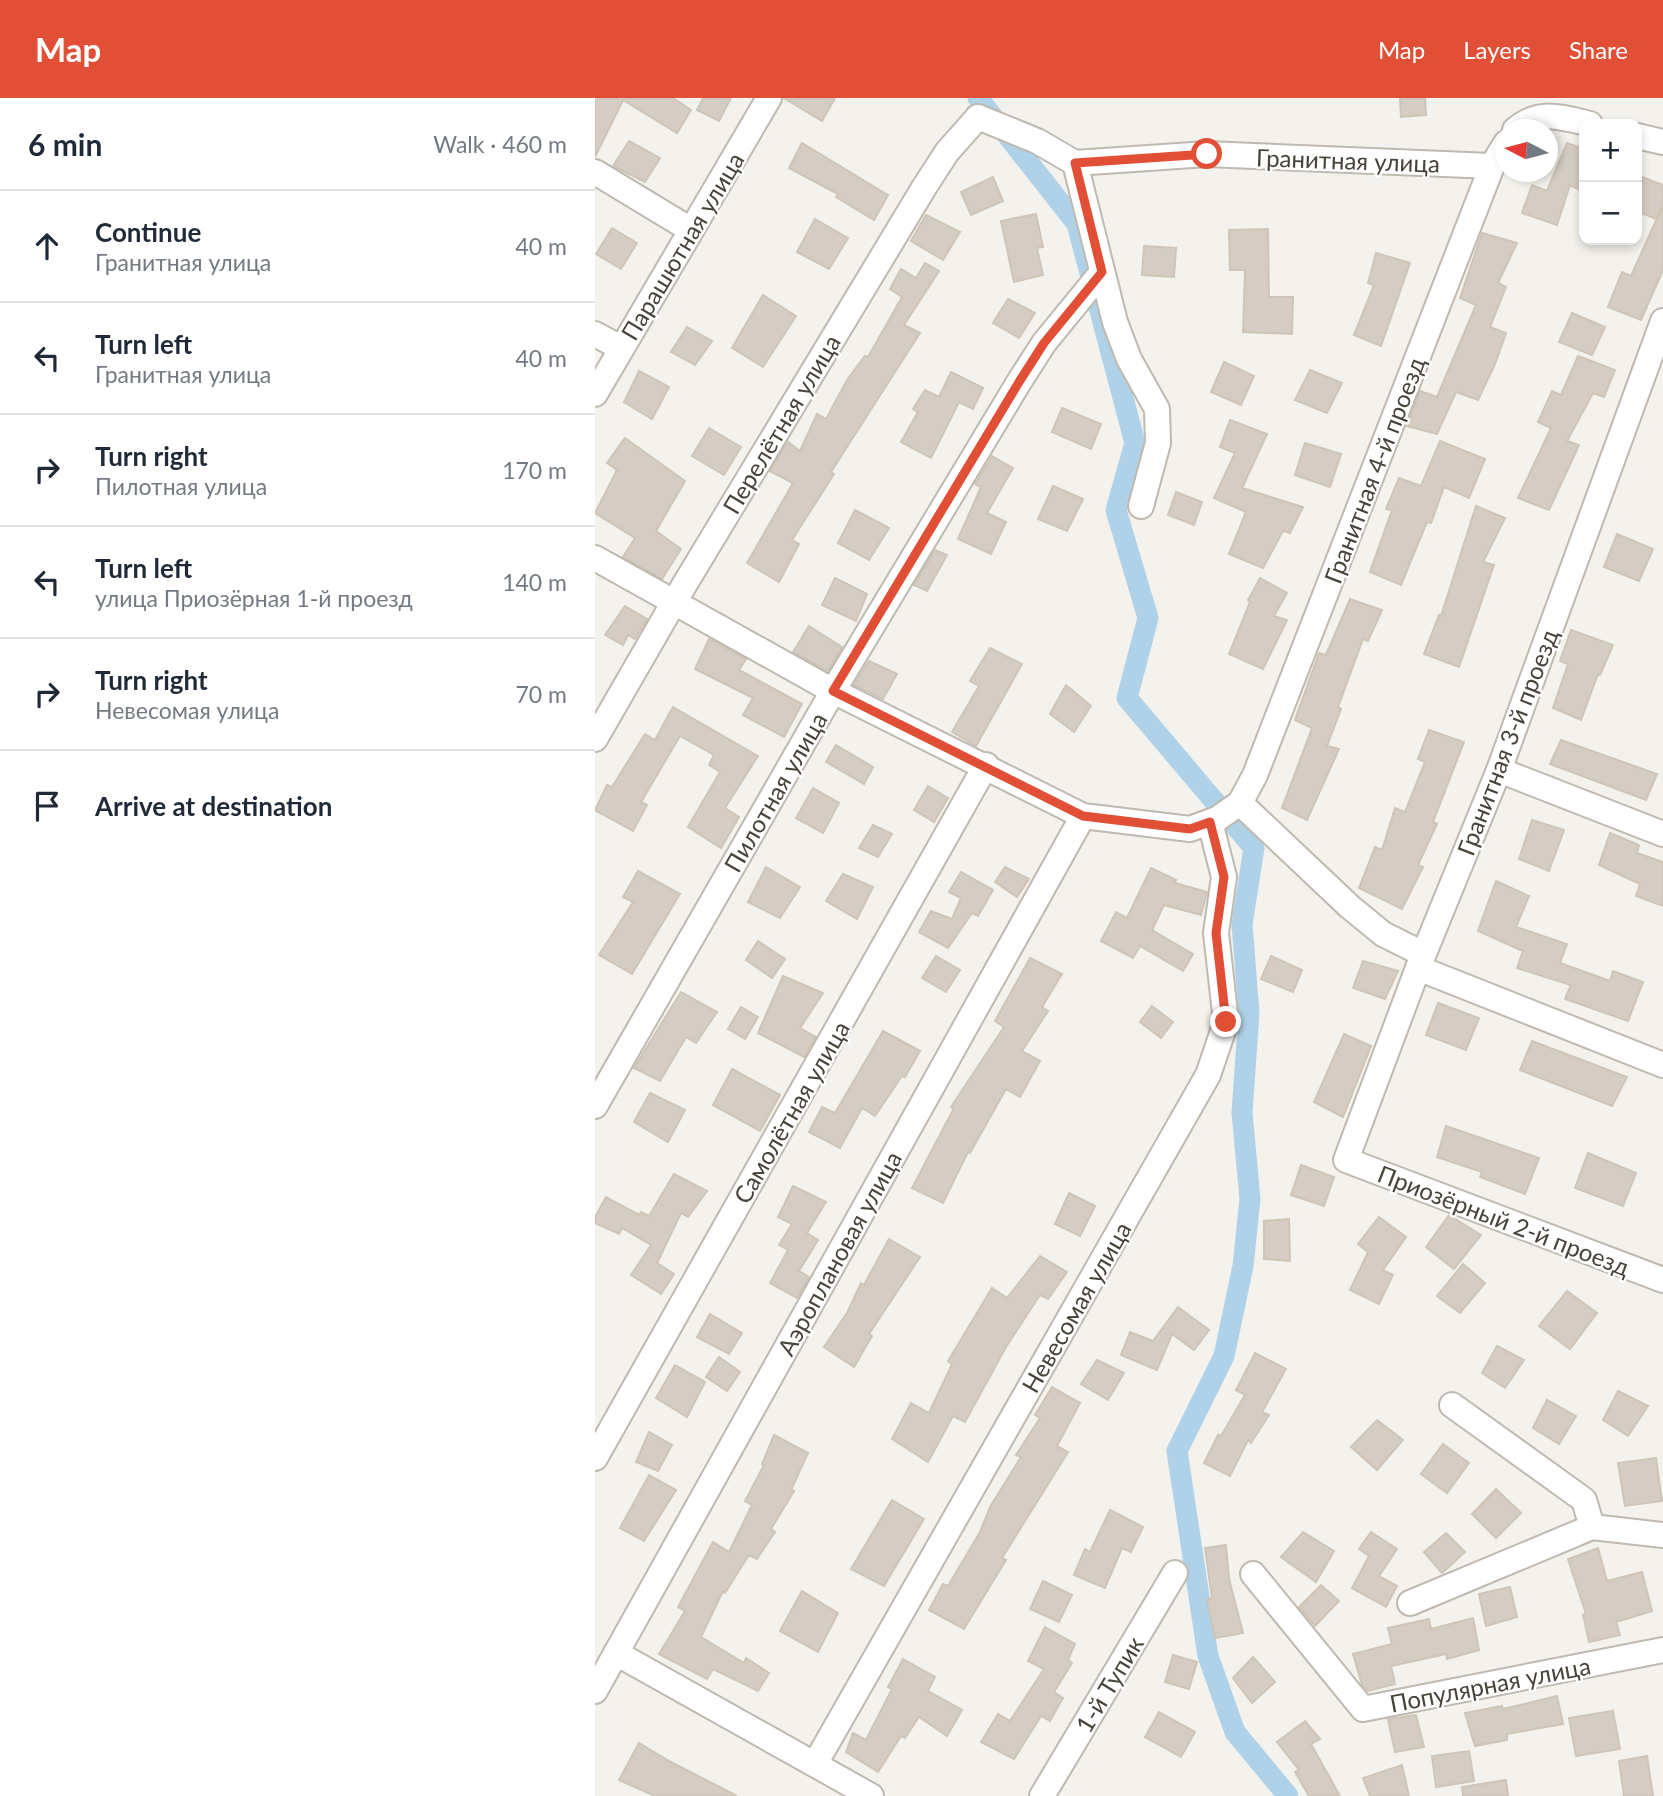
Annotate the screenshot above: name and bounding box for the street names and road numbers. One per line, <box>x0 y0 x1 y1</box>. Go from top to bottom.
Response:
street label: Гранитная улица <box>1256 142 1440 178</box>
street label: Парашютная улица <box>615 147 749 345</box>
street label: Перелётная улица <box>716 329 846 519</box>
street label: Гранитная 4-й проезд <box>1317 353 1431 587</box>
street label: Гранитная 3-й проезд <box>1450 625 1564 859</box>
street label: Пилотная улица <box>718 707 832 877</box>
street label: Самолётная улица <box>727 1016 855 1208</box>
street label: Аэроплановая улица <box>771 1146 907 1360</box>
street label: Приозёрный 2-й проезд <box>1374 1159 1634 1281</box>
street label: Невесомая улица <box>1015 1216 1137 1398</box>
street label: 1-й Тупик <box>1069 1630 1149 1737</box>
street label: Популярная улица <box>1387 1650 1593 1718</box>

